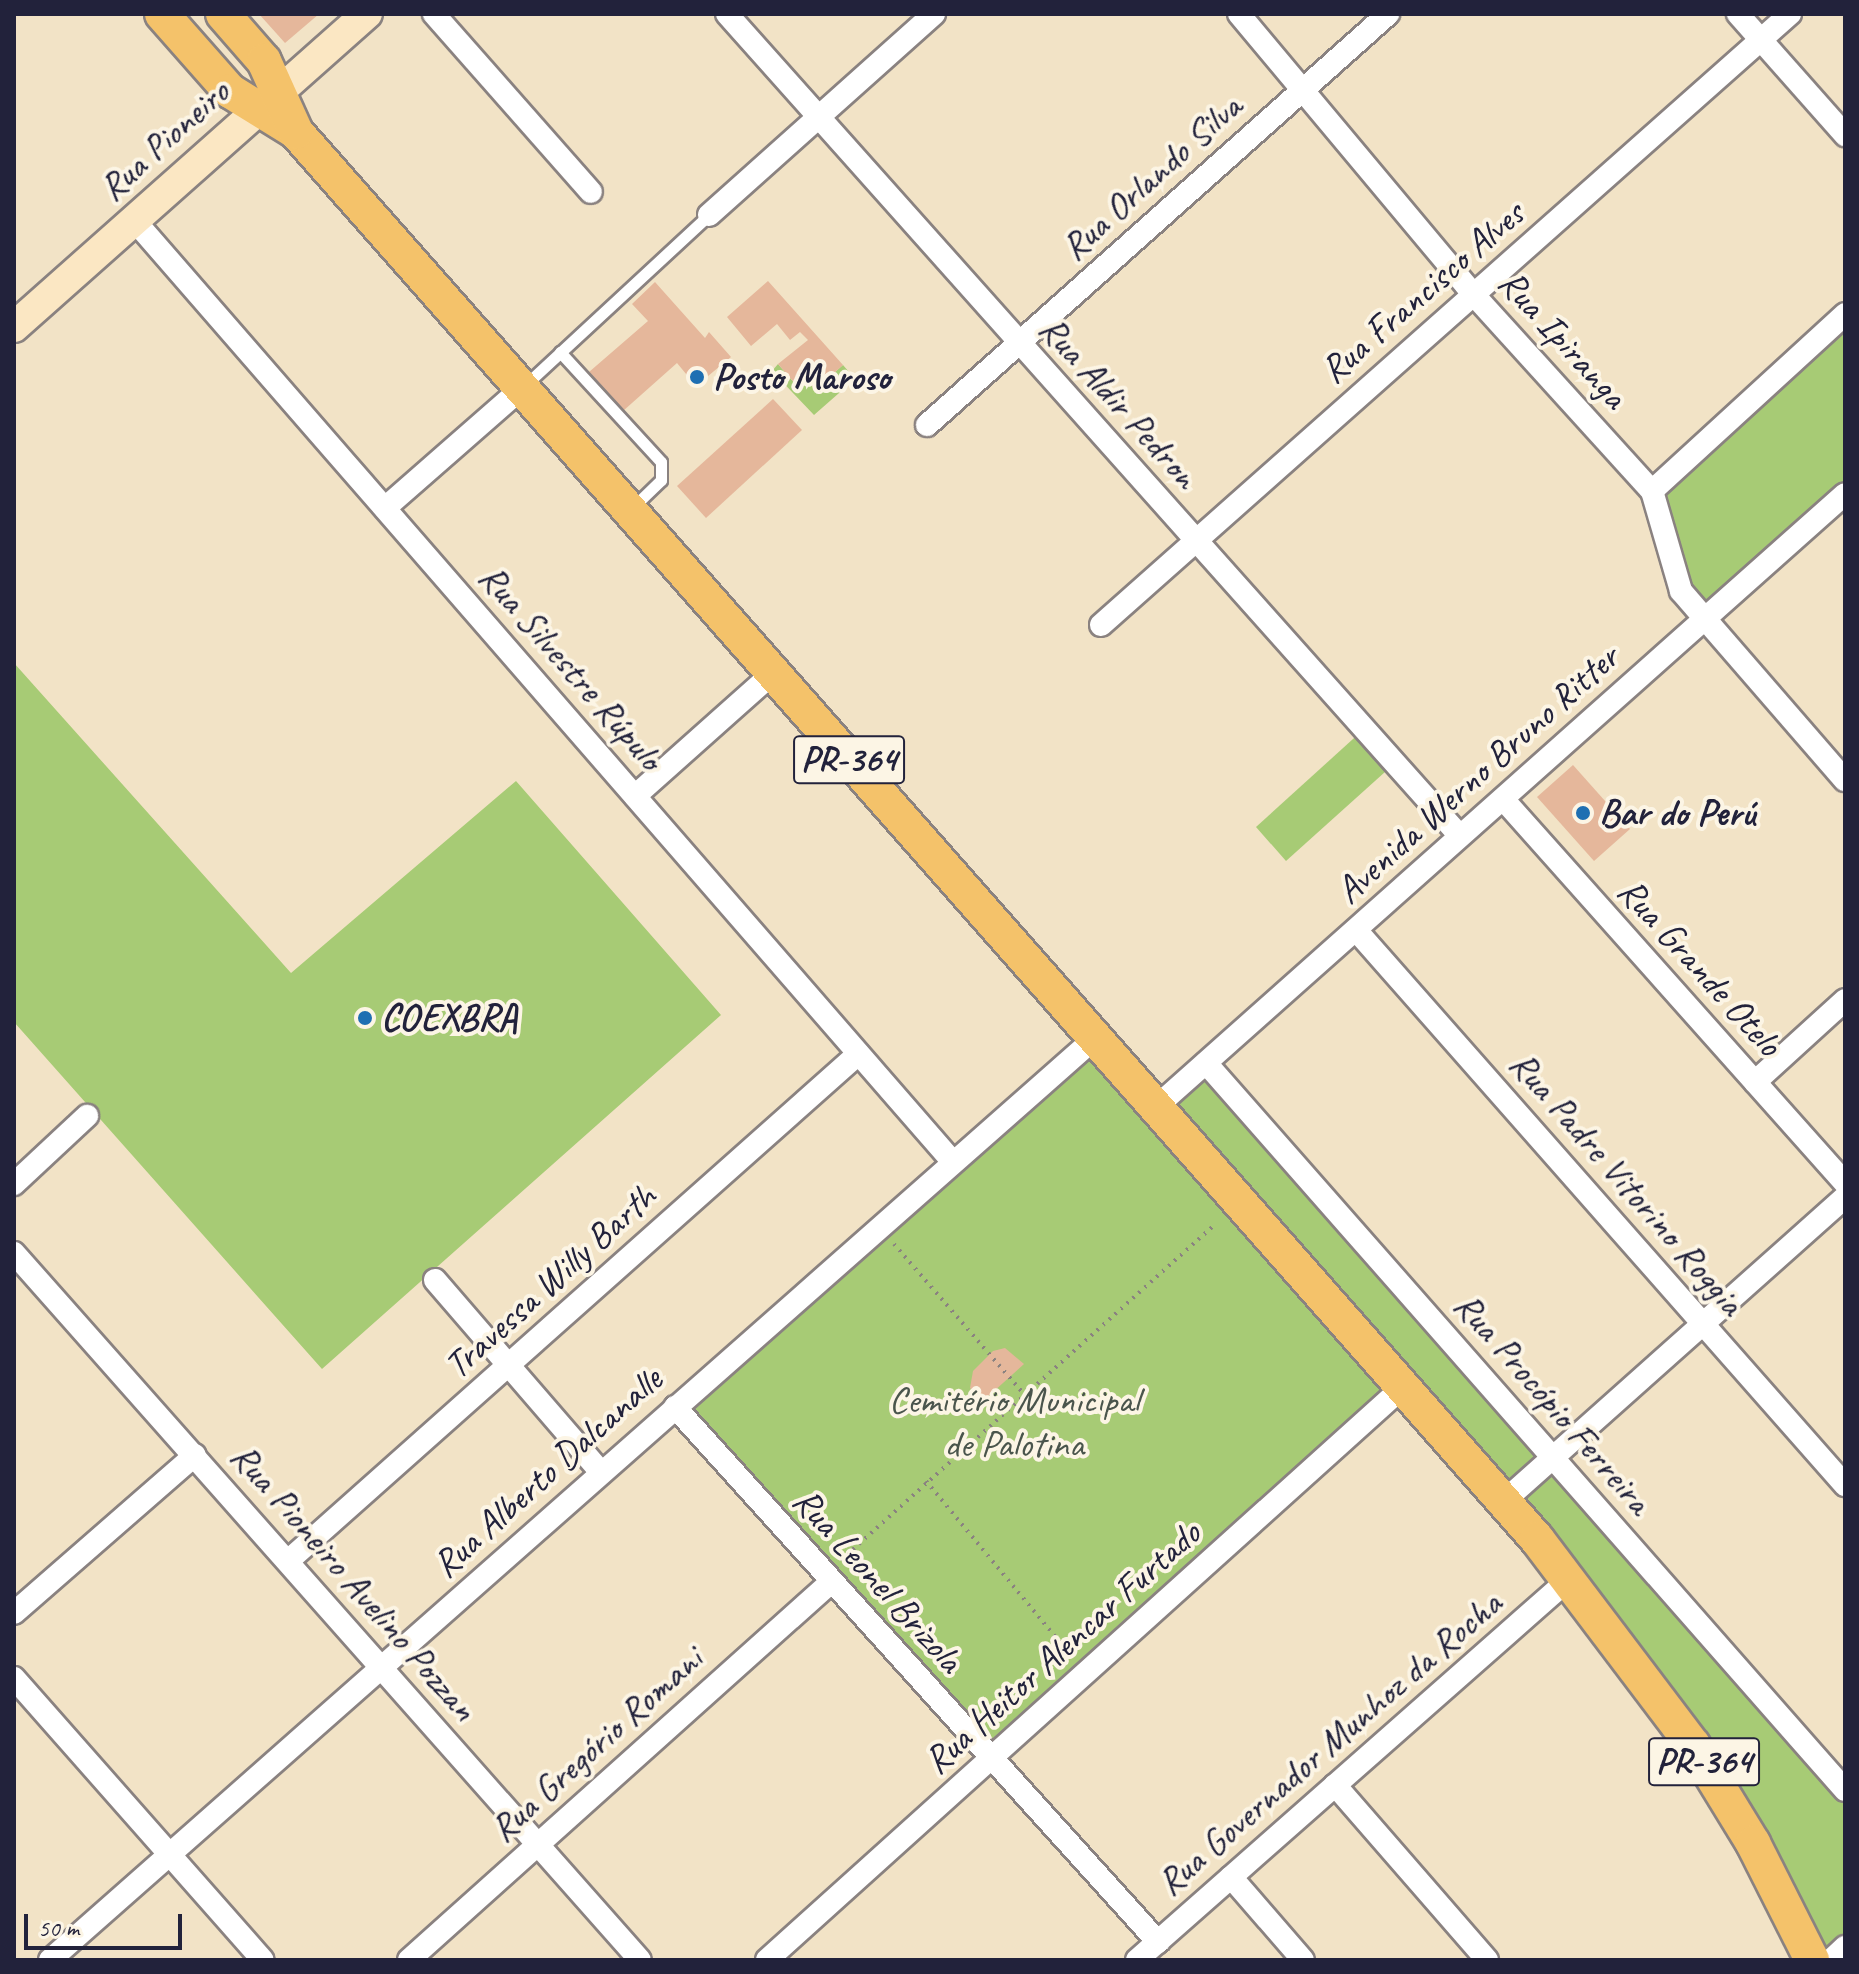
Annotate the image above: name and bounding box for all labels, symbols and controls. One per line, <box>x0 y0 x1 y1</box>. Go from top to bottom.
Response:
street label: Rua Pioneiro <box>89 70 239 210</box>
street label: Rua Orlando Silva <box>1051 84 1251 270</box>
street label: Rua Francisco Alves <box>1311 191 1533 393</box>
street label: Rua Ipiranga <box>1489 261 1637 417</box>
street label: Rua Aldir Pedron <box>1030 306 1208 498</box>
place label: Posto Maroso <box>713 354 891 400</box>
marker: Posto Maroso <box>688 368 706 386</box>
street label: Rua Silvestre Rúpulo <box>469 554 673 780</box>
street label: Avenida Werno Bruno Ritter <box>1325 634 1629 914</box>
road number: PR-364 <box>793 728 905 792</box>
place label: Bar do Perú <box>1599 790 1754 836</box>
marker: Bar do Perú <box>1574 804 1592 822</box>
street label: Rua Grande Otelo <box>1608 868 1792 1066</box>
place label: COEXBRA <box>381 995 517 1041</box>
marker: COEXBRA <box>356 1009 374 1027</box>
street label: Rua Padre Vitorino Roggia <box>1500 1041 1754 1325</box>
street label: Travessa Willy Barth <box>434 1174 666 1388</box>
street label: Rua Procópio Ferreira <box>1444 1283 1662 1523</box>
street label: Rua Alberto Dalcanalle <box>423 1357 671 1587</box>
park label: Cemitério Municipal de Palotina <box>889 1377 1139 1466</box>
street label: Rua Pioneiro Avelino Pozzan <box>221 1434 487 1730</box>
street label: Rua Leonel Brizola <box>783 1478 973 1682</box>
street label: Rua Heitor Alencar Furtado <box>915 1511 1209 1783</box>
street label: Rua Governador Munhoz da Rocha <box>1147 1581 1511 1905</box>
street label: Rua Gregório Romani <box>482 1638 710 1850</box>
road number: PR-364 <box>1648 1730 1760 1794</box>
scale bar <box>28 1898 186 1948</box>
text: 50 m <box>38 1913 79 1943</box>

